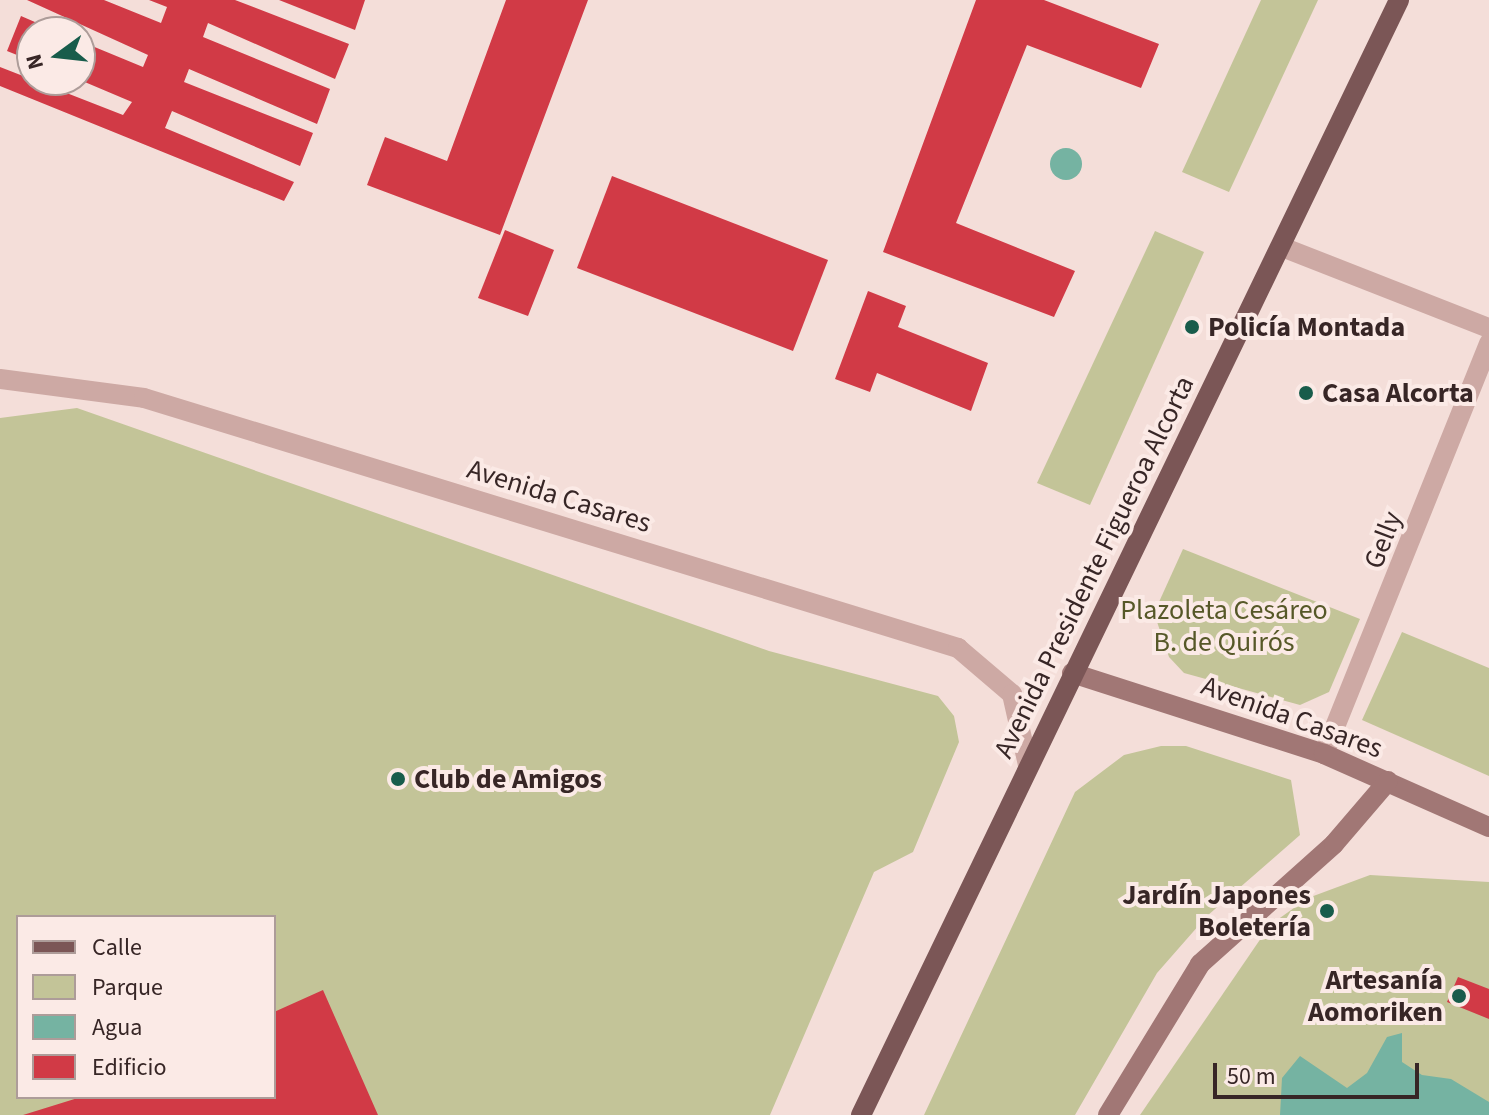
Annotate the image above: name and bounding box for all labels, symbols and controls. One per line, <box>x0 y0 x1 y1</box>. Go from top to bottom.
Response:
north arrow <box>16 16 96 96</box>
text: N <box>17 50 52 73</box>
place label: Policía Montada <box>1208 310 1405 344</box>
marker: Policía Montada <box>1183 318 1201 336</box>
street label: Avenida Presidente Figueroa Alcorta <box>987 371 1201 763</box>
place label: Casa Alcorta <box>1322 376 1474 410</box>
marker: Casa Alcorta <box>1297 384 1315 402</box>
street label: Avenida Casares <box>463 452 655 540</box>
street label: Gelly <box>1357 507 1409 573</box>
park label: Plazoleta Cesáreo B. de Quirós <box>1120 593 1328 659</box>
street label: Avenida Casares <box>1197 669 1387 765</box>
place label: Club de Amigos <box>414 762 602 796</box>
marker: Club de Amigos <box>389 770 407 788</box>
place label: Jardín Japones Boletería <box>1122 878 1311 944</box>
marker: Jardín Japones Boletería <box>1318 902 1336 920</box>
legend <box>16 915 276 1099</box>
text: Calle <box>92 930 142 965</box>
place label: Artesanía Aomoriken <box>1308 963 1443 1029</box>
text: Parque <box>92 970 163 1005</box>
marker: Artesanía Aomoriken <box>1450 987 1468 1005</box>
text: Agua <box>92 1010 142 1045</box>
scale bar <box>1217 1047 1423 1097</box>
text: Edificio <box>92 1050 166 1085</box>
text: 50 m <box>1227 1059 1276 1094</box>

